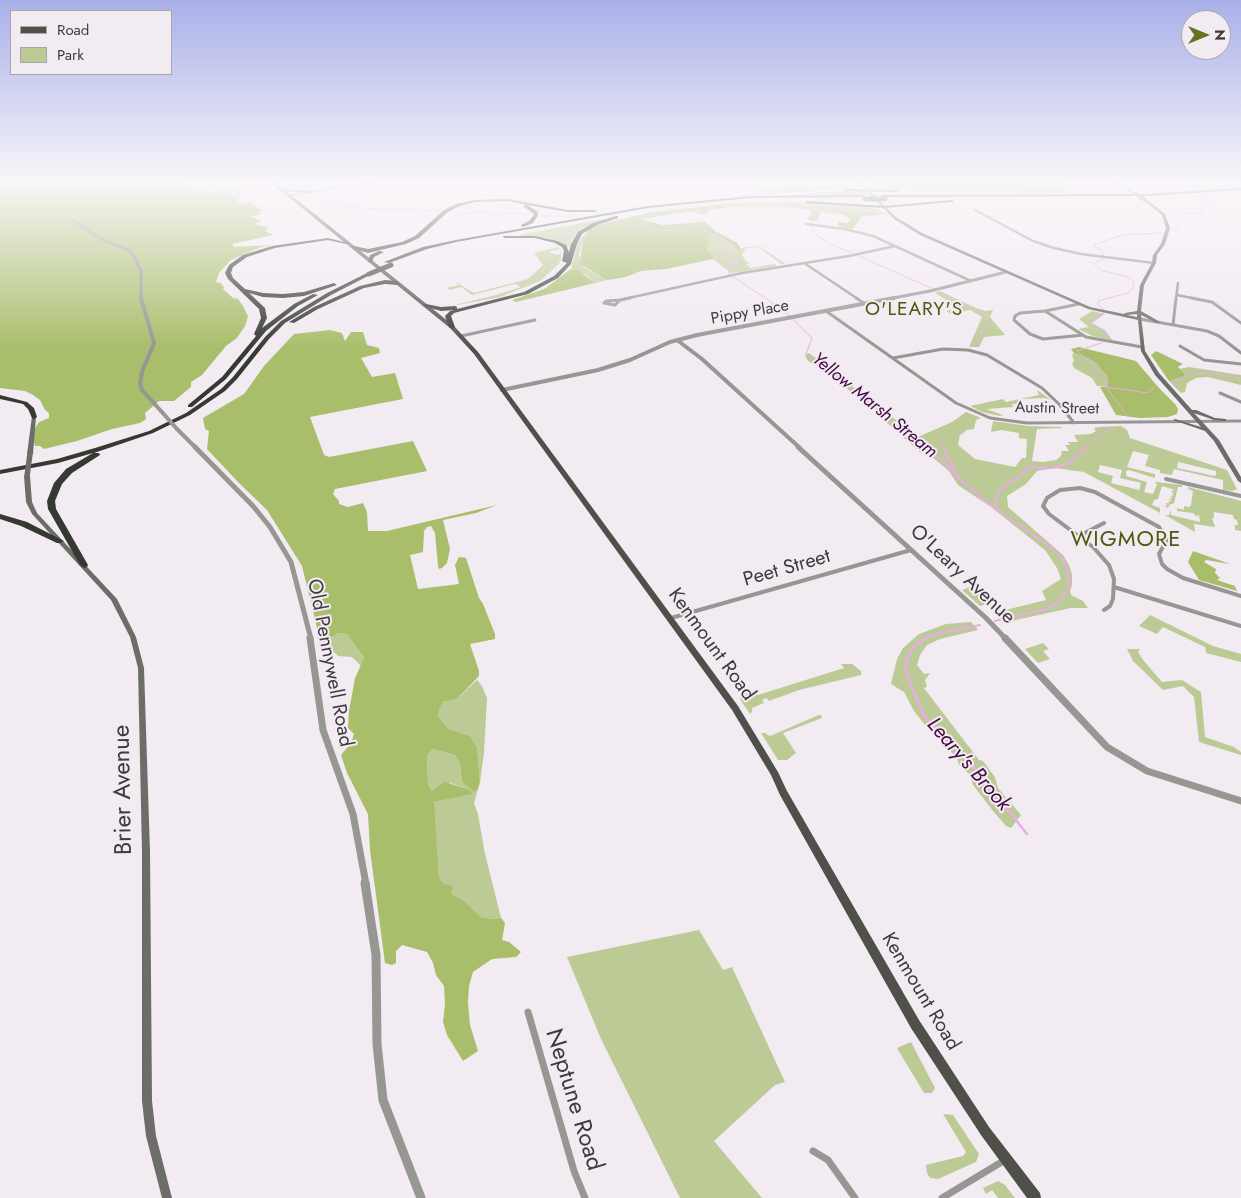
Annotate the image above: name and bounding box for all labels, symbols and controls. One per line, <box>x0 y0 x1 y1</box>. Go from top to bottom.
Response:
legend <box>10 10 172 75</box>
north arrow <box>1181 10 1231 60</box>
text: Road <box>57 19 89 41</box>
text: N <box>1210 29 1230 41</box>
text: Park <box>57 44 84 66</box>
street label: Pippy Place <box>710 297 790 329</box>
district label: O'LEARY'S <box>864 299 964 321</box>
water label: Yellow Marsh Stream <box>807 349 941 463</box>
street label: Austin Street <box>1015 399 1099 419</box>
street label: O'Leary Avenue <box>904 520 1020 630</box>
district label: WIGMORE <box>1070 528 1182 554</box>
street label: Peet Street <box>741 545 833 593</box>
street label: Old Pennywell Road <box>301 577 357 749</box>
street label: Kenmount Road <box>662 584 760 706</box>
water label: Leary's Brook <box>921 713 1015 817</box>
street label: Brier Avenue <box>108 725 140 855</box>
street label: Kenmount Road <box>875 929 965 1055</box>
street label: Neptune Road <box>538 1026 608 1174</box>

